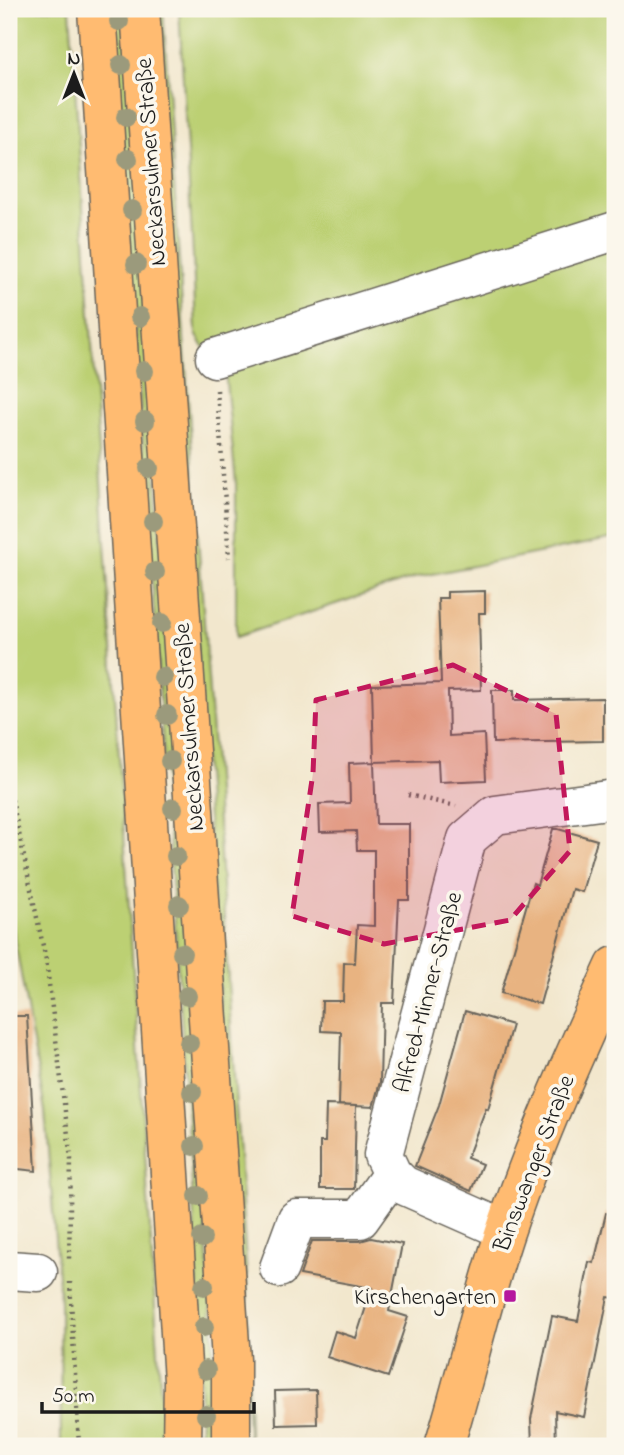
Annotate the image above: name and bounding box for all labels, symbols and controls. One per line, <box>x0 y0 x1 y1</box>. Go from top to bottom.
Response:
north arrow <box>38 38 108 108</box>
text: N <box>68 46 81 73</box>
street label: Neckarsulmer Straße <box>128 56 177 267</box>
street label: Neckarsulmer Straße <box>166 621 215 832</box>
street label: Alfred-Minner-Straße <box>386 888 473 1097</box>
street label: Binswanger Straße <box>485 1070 585 1259</box>
place label: Kirschengarten <box>354 1281 496 1316</box>
marker: Kirschengarten <box>502 1288 518 1304</box>
scale bar <box>42 1371 254 1415</box>
text: 50 m <box>52 1382 95 1412</box>

